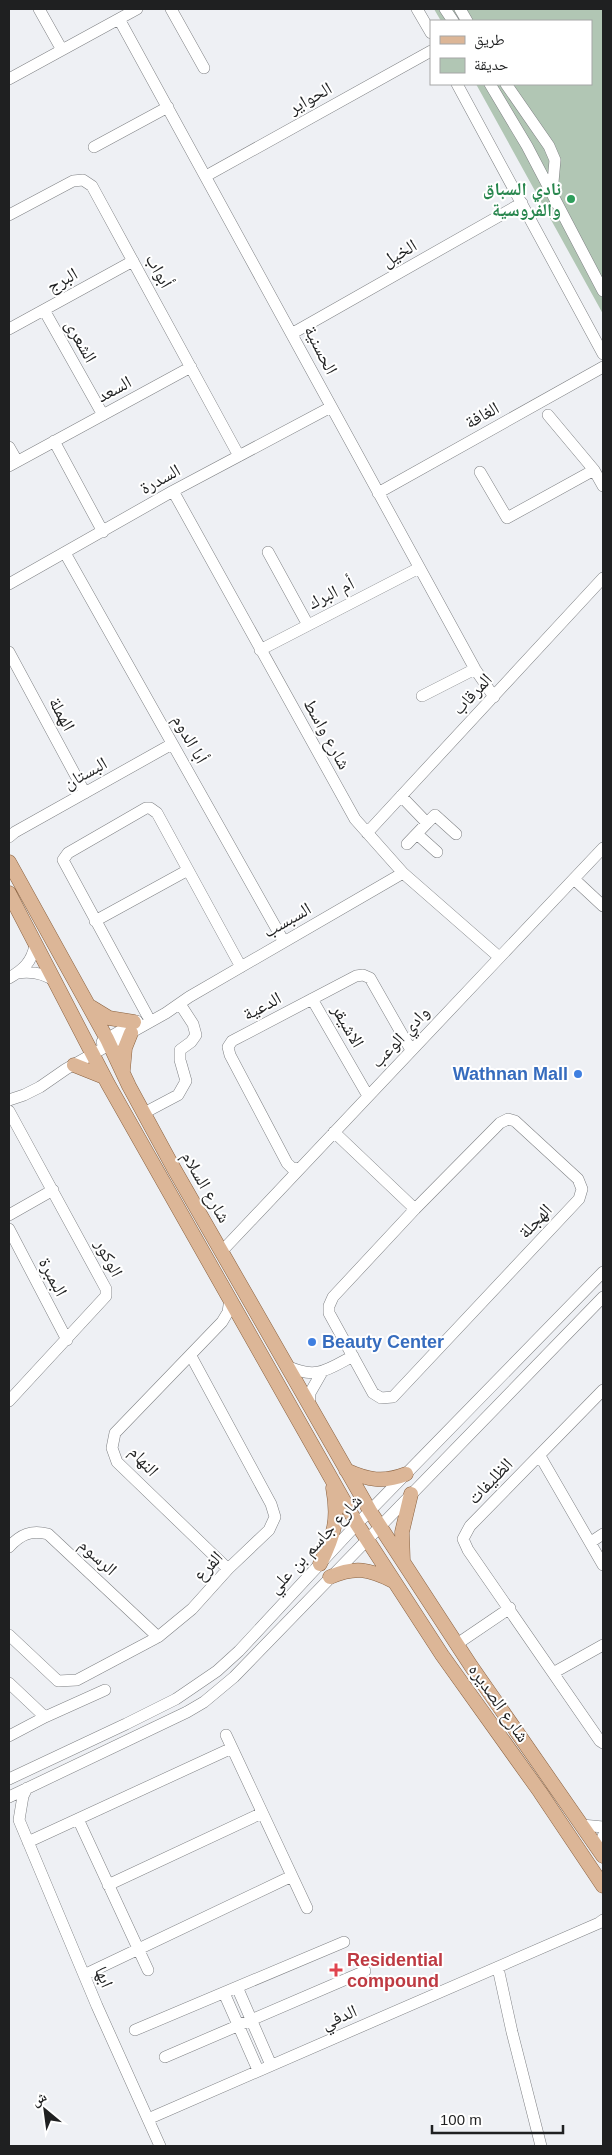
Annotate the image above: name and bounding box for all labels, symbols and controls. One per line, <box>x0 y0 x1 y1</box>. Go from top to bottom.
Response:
legend <box>430 20 592 85</box>
text: طريق <box>474 31 505 50</box>
text: حديقة <box>474 56 509 73</box>
street label: الحواير <box>284 78 335 119</box>
place label: نادي السباق والفروسية <box>483 179 561 220</box>
marker: نادي السباق والفروسية <box>565 193 577 205</box>
street label: الخيل <box>378 235 421 272</box>
street label: أبواب <box>141 250 177 292</box>
street label: البرج <box>43 263 82 298</box>
street label: الشعرى <box>60 316 101 366</box>
street label: الحسنية <box>300 322 342 378</box>
street label: السعد <box>93 372 135 406</box>
street label: الغافة <box>461 398 503 432</box>
street label: السدرة <box>136 460 184 498</box>
street label: أم البرك <box>304 572 358 615</box>
street label: المرقاب <box>448 669 496 719</box>
street label: الهملة <box>45 694 79 734</box>
street label: شارع واسط <box>299 695 355 773</box>
street label: أبا الدوم <box>167 711 212 768</box>
street label: البستان <box>60 753 111 794</box>
street label: السبسب <box>260 898 315 942</box>
street label: الدعية <box>239 988 285 1025</box>
street label: الاشيقر <box>327 1000 368 1051</box>
street label: وادي الوعب <box>367 1002 437 1075</box>
place label: Wathnan Mall <box>453 1064 568 1084</box>
marker: Wathnan Mall <box>572 1068 584 1080</box>
street label: شارع السلام <box>176 1148 234 1227</box>
street label: الهجلة <box>514 1200 556 1242</box>
street label: الوكور <box>91 1235 127 1280</box>
street label: البمبرة <box>34 1254 71 1300</box>
place label: Beauty Center <box>322 1332 444 1352</box>
marker: Beauty Center <box>306 1336 318 1348</box>
street label: النهام <box>124 1442 163 1482</box>
street label: الظليفات <box>463 1454 517 1508</box>
street label: شارع جاسم بن علي <box>264 1490 369 1601</box>
street label: الرسوم <box>74 1535 121 1581</box>
street label: الفرع <box>189 1547 227 1586</box>
street label: شارع الصديره <box>464 1660 533 1746</box>
place label: Residential compound <box>347 1950 443 1991</box>
marker: Residential compound <box>329 1963 343 1977</box>
street label: ابها <box>90 1964 117 1991</box>
street label: الدفي <box>318 2001 362 2038</box>
north arrow <box>20 2085 70 2135</box>
text: ش <box>28 2088 50 2110</box>
scale bar <box>432 2102 563 2134</box>
text: 100 m <box>440 2111 482 2128</box>

